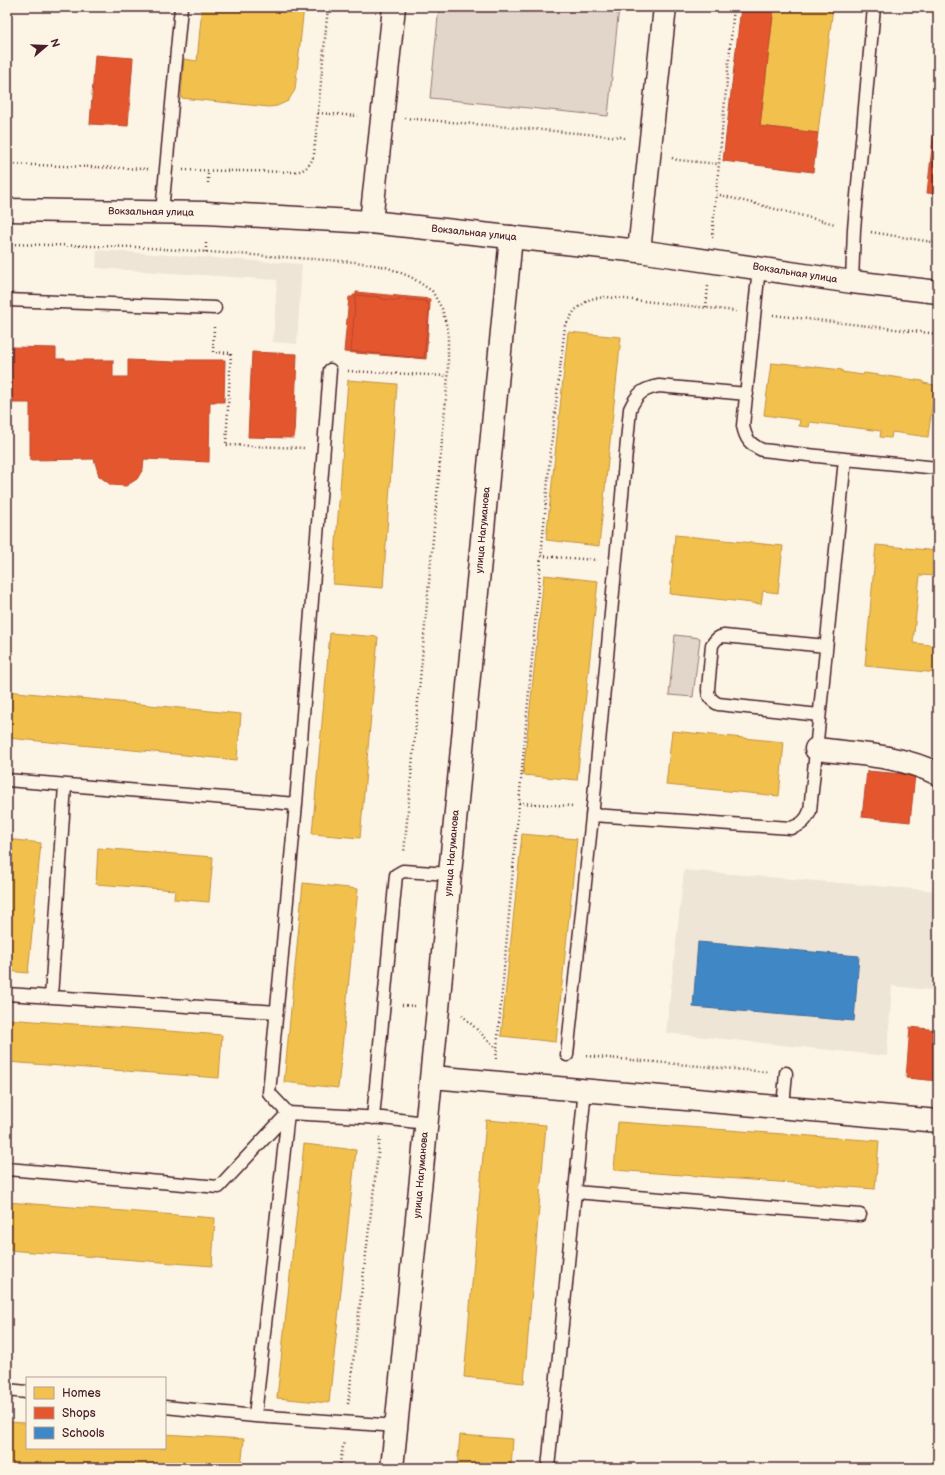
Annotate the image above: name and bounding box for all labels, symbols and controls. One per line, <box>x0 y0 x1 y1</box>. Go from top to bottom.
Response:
north arrow <box>26 26 66 66</box>
text: N <box>47 37 62 49</box>
street label: Вокзальная улица <box>108 205 194 219</box>
street label: Вокзальная улица <box>431 223 517 243</box>
street label: Вокзальная улица <box>752 260 838 286</box>
street label: улица Нагуманова <box>473 486 493 574</box>
street label: улица Нагуманова <box>442 809 462 897</box>
street label: улица Нагуманова <box>411 1131 431 1219</box>
legend <box>26 1377 166 1449</box>
text: Homes <box>62 1386 101 1401</box>
text: Shops <box>62 1406 96 1421</box>
text: Schools <box>62 1426 105 1441</box>

